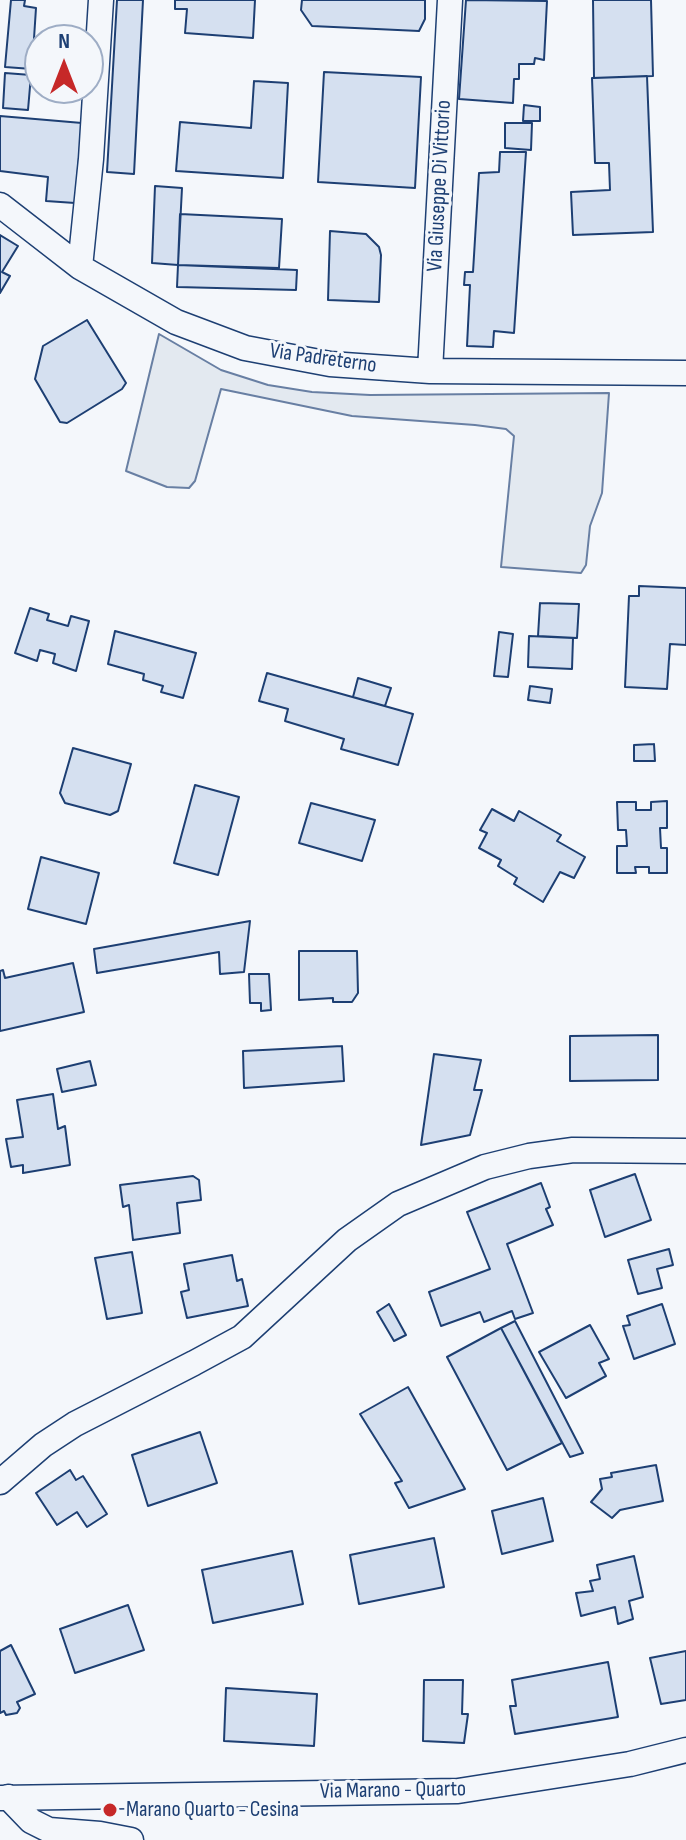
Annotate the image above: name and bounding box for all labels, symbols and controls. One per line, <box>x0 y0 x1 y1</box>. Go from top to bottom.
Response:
north arrow <box>24 24 104 104</box>
text: N <box>58 28 70 55</box>
street label: Via Giuseppe Di Vittorio <box>422 99 458 273</box>
street label: Via Padreterno <box>268 338 378 380</box>
street label: Via Marano - Quarto <box>320 1777 466 1805</box>
place label: Marano Quarto - Cesina <box>126 1797 299 1823</box>
marker: Marano Quarto - Cesina <box>101 1801 119 1819</box>

